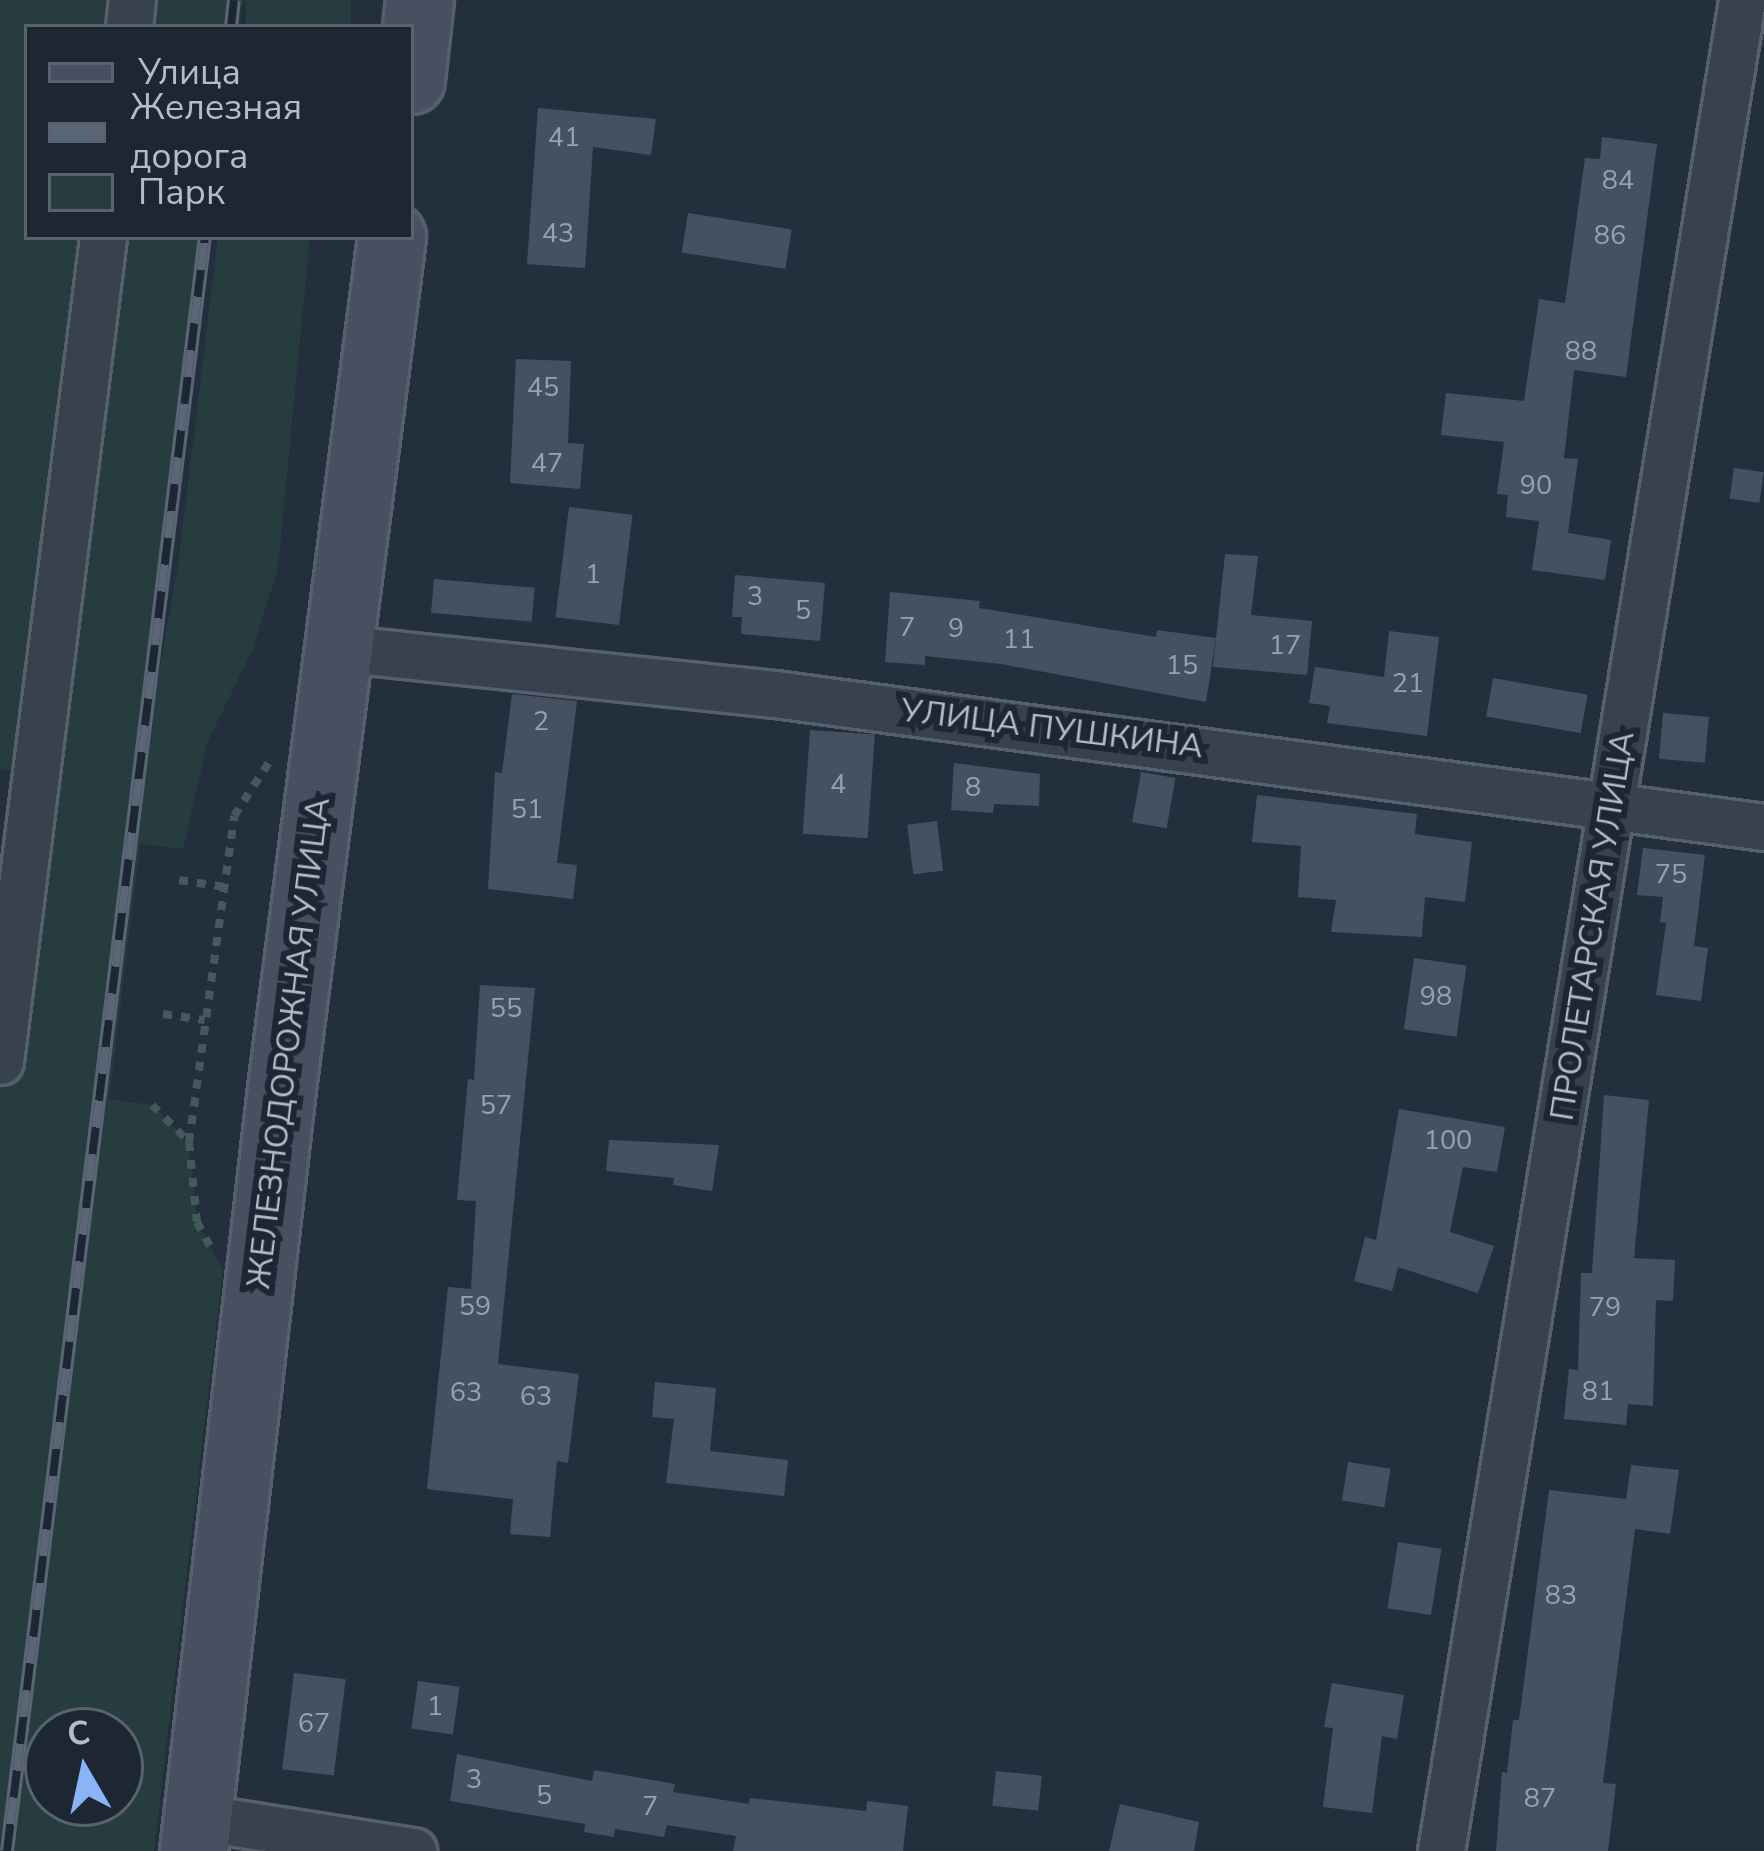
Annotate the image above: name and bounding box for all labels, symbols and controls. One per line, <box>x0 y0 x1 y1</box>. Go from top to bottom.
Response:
legend <box>24 24 414 240</box>
text: Улица <box>138 48 241 97</box>
text: Железная дорога <box>130 83 302 181</box>
house number: 41 <box>548 122 580 154</box>
house number: 84 <box>1602 165 1634 197</box>
text: Парк <box>138 168 225 217</box>
house number: 43 <box>542 218 574 250</box>
house number: 86 <box>1594 220 1626 252</box>
house number: 88 <box>1565 336 1597 368</box>
house number: 45 <box>527 372 559 404</box>
house number: 47 <box>531 448 563 480</box>
house number: 90 <box>1520 470 1552 502</box>
house number: 1 <box>585 559 601 591</box>
house number: 3 <box>747 581 763 613</box>
house number: 5 <box>795 595 811 627</box>
house number: 7 <box>899 612 915 644</box>
house number: 9 <box>948 613 964 645</box>
house number: 11 <box>1003 624 1035 656</box>
house number: 17 <box>1269 630 1301 662</box>
house number: 15 <box>1166 650 1198 682</box>
house number: 21 <box>1392 668 1424 700</box>
street label: УЛИЦА ПУШКИНА <box>899 691 1205 767</box>
house number: 2 <box>533 706 549 738</box>
street label: ПРОЛЕТАРСКАЯ УЛИЦА <box>1543 729 1643 1123</box>
house number: 4 <box>830 769 846 801</box>
house number: 8 <box>965 772 981 804</box>
house number: 51 <box>511 794 543 826</box>
street label: ЖЕЛЕЗНОДОРОЖНАЯ УЛИЦА <box>239 795 339 1291</box>
house number: 75 <box>1655 859 1687 891</box>
house number: 98 <box>1420 981 1452 1013</box>
house number: 55 <box>490 993 522 1025</box>
house number: 57 <box>480 1090 512 1122</box>
house number: 100 <box>1424 1125 1472 1157</box>
house number: 59 <box>459 1291 491 1323</box>
house number: 79 <box>1589 1292 1621 1324</box>
house number: 81 <box>1582 1376 1614 1408</box>
house number: 63 <box>450 1377 482 1409</box>
house number: 63 <box>520 1381 552 1413</box>
house number: 83 <box>1545 1580 1577 1612</box>
house number: 1 <box>427 1691 443 1723</box>
north arrow <box>24 1707 144 1827</box>
house number: 67 <box>298 1708 330 1740</box>
text: С <box>64 1710 93 1758</box>
house number: 3 <box>466 1764 482 1796</box>
house number: 5 <box>536 1780 552 1812</box>
house number: 87 <box>1524 1783 1556 1815</box>
house number: 7 <box>642 1791 658 1823</box>

